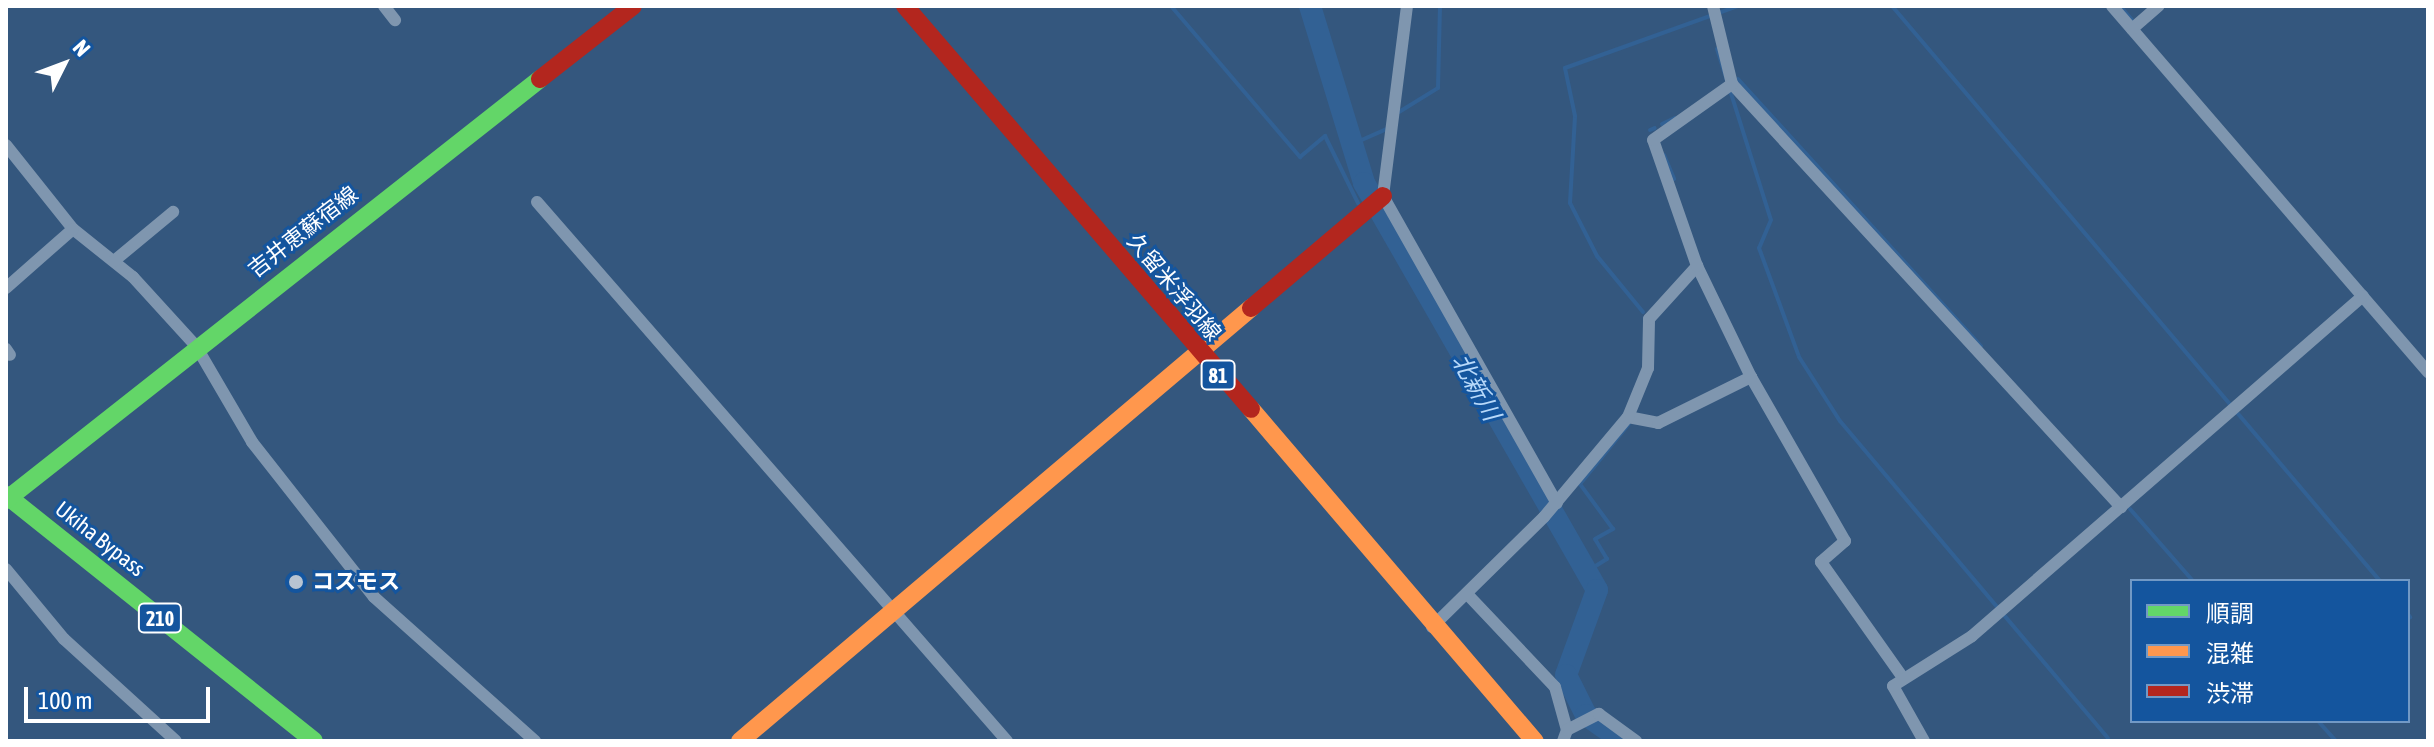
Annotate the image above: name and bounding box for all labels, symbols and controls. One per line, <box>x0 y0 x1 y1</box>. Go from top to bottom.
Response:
north arrow <box>24 24 104 104</box>
text: N <box>68 34 96 61</box>
street label: 吉井恵蘇宿線 <box>243 181 363 283</box>
street label: 久留米浮羽線 <box>1121 228 1227 346</box>
water label: 北新川 <box>1446 349 1506 425</box>
road number: 81 <box>1200 359 1236 391</box>
street label: Ukiha Bypass <box>50 496 150 582</box>
place label: コスモス <box>312 569 400 595</box>
marker: コスモス <box>287 573 305 591</box>
legend <box>2130 579 2410 723</box>
text: 順調 <box>2206 600 2254 627</box>
road number: 210 <box>136 602 184 634</box>
text: 混雑 <box>2206 640 2254 667</box>
scale bar <box>28 671 214 721</box>
text: 渋滞 <box>2206 680 2254 707</box>
text: 100 m <box>38 687 92 714</box>

